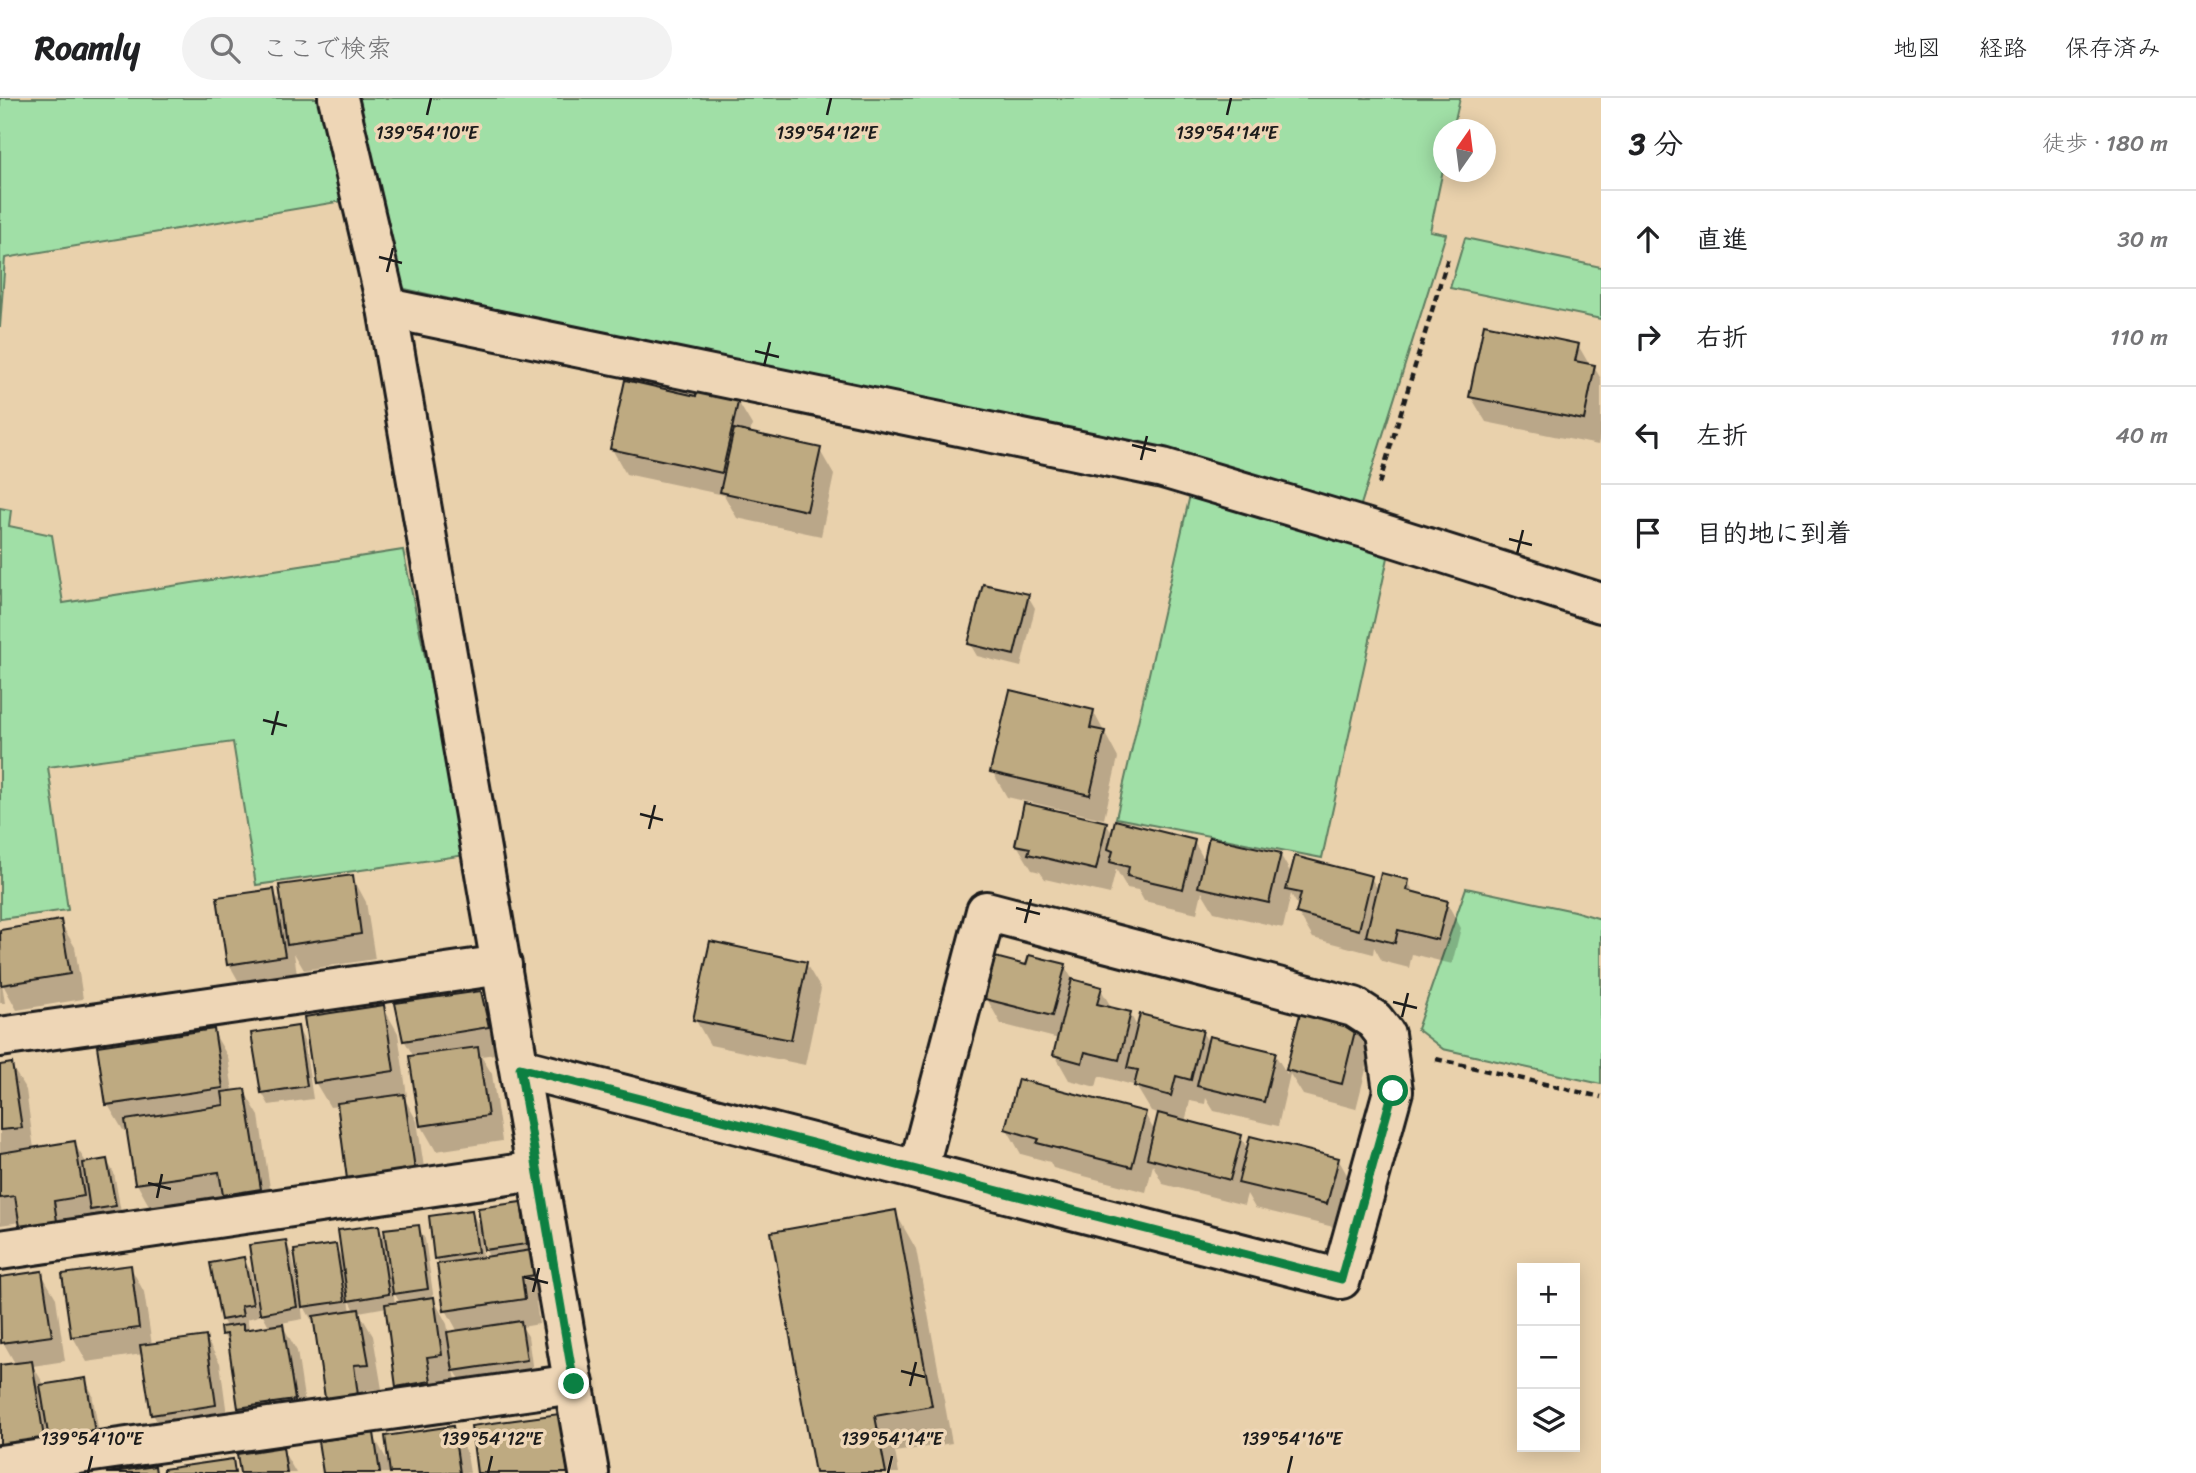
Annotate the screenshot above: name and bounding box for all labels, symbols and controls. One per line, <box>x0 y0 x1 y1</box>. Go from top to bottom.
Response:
search box <box>182 17 672 80</box>
text: Roamly <box>35 19 140 77</box>
text: ここで検索 <box>262 25 392 71</box>
text: 地図 <box>1893 27 1941 69</box>
text: 経路 <box>1979 27 2027 69</box>
text: 保存済み <box>2065 27 2161 69</box>
icon: search <box>206 29 244 67</box>
text: 139°54'10"E <box>376 117 479 149</box>
text: 139°54'12"E <box>777 117 878 149</box>
text: 139°54'14"E <box>1176 117 1279 149</box>
text: 3 分 <box>1629 117 1683 171</box>
north arrow <box>1433 119 1496 182</box>
text: 徒歩 · 180 m <box>2042 123 2168 164</box>
text: 直進 <box>1696 216 1748 262</box>
text: 30 m <box>2117 219 2168 260</box>
icon: ahead <box>1629 220 1667 258</box>
text: 右折 <box>1696 314 1748 360</box>
text: 110 m <box>2110 317 2168 358</box>
icon: right <box>1629 318 1667 356</box>
text: 左折 <box>1696 412 1748 458</box>
text: 40 m <box>2115 415 2168 456</box>
icon: left <box>1629 416 1667 454</box>
text: 目的地に到着 <box>1696 510 1852 556</box>
icon: arrive <box>1629 514 1667 552</box>
route start <box>1377 1075 1408 1106</box>
map controls <box>1517 1263 1580 1452</box>
button: + <box>1517 1263 1580 1326</box>
button: − <box>1517 1326 1580 1389</box>
route end <box>558 1368 589 1399</box>
button: layers <box>1517 1389 1580 1452</box>
text: 139°54'10"E <box>41 1423 144 1455</box>
text: 139°54'12"E <box>442 1423 543 1455</box>
text: 139°54'14"E <box>841 1423 944 1455</box>
text: 139°54'16"E <box>1242 1423 1343 1455</box>

